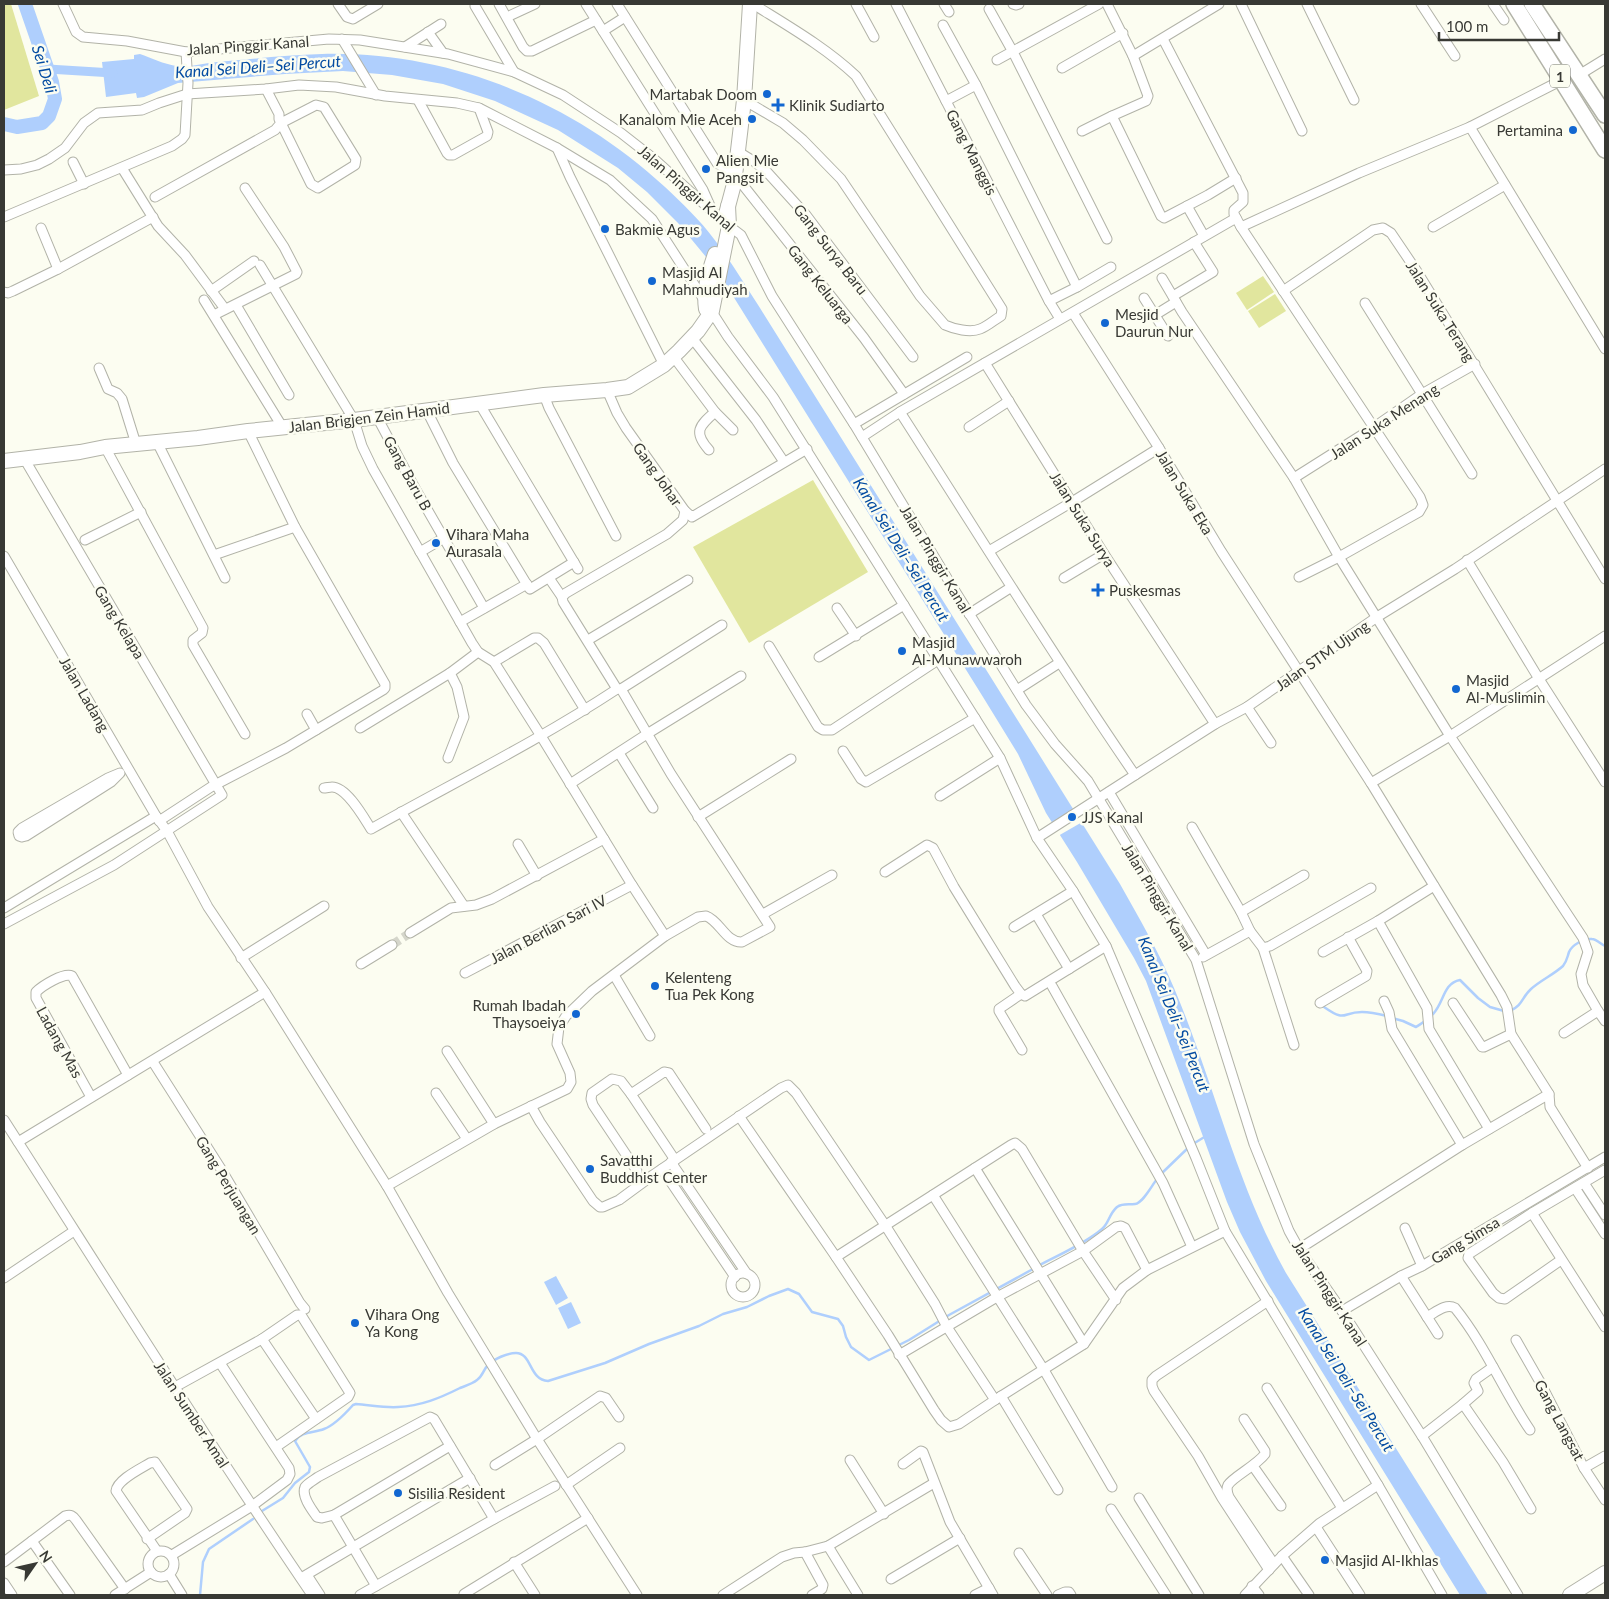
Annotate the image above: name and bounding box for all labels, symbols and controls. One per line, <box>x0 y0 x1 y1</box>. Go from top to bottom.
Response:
scale bar <box>1439 10 1559 42</box>
text: 100 m <box>1446 17 1488 35</box>
street label: Jalan Pinggir Kanal <box>186 32 310 58</box>
water label: Sei Deli <box>29 43 61 96</box>
water label: Kanal Sei Deli–Sei Percut <box>174 51 342 81</box>
road number: 1 <box>1550 64 1570 88</box>
place label: Martabak Doom <box>650 85 757 103</box>
marker: Martabak Doom <box>761 88 773 100</box>
place label: Klinik Sudiarto <box>789 96 885 114</box>
marker: Klinik Sudiarto <box>771 98 785 112</box>
street label: Gang Manggis <box>943 106 1001 198</box>
place label: Kanalom Mie Aceh <box>619 110 742 128</box>
marker: Kanalom Mie Aceh <box>746 113 758 125</box>
place label: Pertamina <box>1496 121 1563 139</box>
marker: Pertamina <box>1567 124 1579 136</box>
street label: Jalan Pinggir Kanal <box>635 141 739 235</box>
place label: Alien Mie Pangsit <box>716 151 779 186</box>
marker: Alien Mie Pangsit <box>700 163 712 175</box>
street label: Gang Surya Baru <box>790 200 872 298</box>
place label: Bakmie Agus <box>615 220 700 238</box>
marker: Bakmie Agus <box>599 223 611 235</box>
street label: Gang Keluarga <box>784 241 858 327</box>
street label: Jalan Suka Terang <box>1403 257 1479 365</box>
place label: Masjid Al Mahmudiyah <box>662 263 748 298</box>
marker: Masjid Al Mahmudiyah <box>646 275 658 287</box>
place label: Mesjid Daurun Nur <box>1115 305 1194 340</box>
marker: Mesjid Daurun Nur <box>1099 317 1111 329</box>
street label: Jalan Suka Menang <box>1326 379 1442 463</box>
street label: Jalan Brigjen Zein Hamid <box>287 398 451 436</box>
street label: Gang Baru B <box>380 432 436 514</box>
street label: Gang Johar <box>629 439 687 510</box>
street label: Jalan Suka Eka <box>1153 446 1217 538</box>
street label: Jalan Suka Surya <box>1047 468 1119 570</box>
water label: Kanal Sei Deli–Sei Percut <box>850 473 954 625</box>
street label: Jalan Pinggir Kanal <box>897 502 975 616</box>
place label: Vihara Maha Aurasala <box>446 525 529 560</box>
marker: Vihara Maha Aurasala <box>430 537 442 549</box>
place label: Puskesmas <box>1109 581 1181 599</box>
street label: Gang Kelapa <box>91 582 149 662</box>
marker: Puskesmas <box>1091 583 1105 597</box>
street label: Jalan STM Ujung <box>1272 616 1373 694</box>
place label: Masjid Al-Munawwaroh <box>912 633 1022 668</box>
marker: Masjid Al-Munawwaroh <box>896 645 908 657</box>
street label: Jalan Ladang <box>56 653 114 735</box>
place label: Masjid Al-Muslimin <box>1466 671 1545 706</box>
marker: Masjid Al-Muslimin <box>1450 683 1462 695</box>
place label: JJS Kanal <box>1082 808 1143 826</box>
marker: JJS Kanal <box>1066 811 1078 823</box>
street label: Jalan Pinggir Kanal <box>1119 840 1197 954</box>
street label: Jalan Berlian Sari IV <box>487 890 610 967</box>
water label: Kanal Sei Deli–Sei Percut <box>1135 933 1215 1095</box>
place label: Kelenteng Tua Pek Kong <box>665 968 754 1003</box>
marker: Kelenteng Tua Pek Kong <box>649 980 661 992</box>
place label: Rumah Ibadah Thaysoeiya <box>472 996 566 1031</box>
street label: Ladang Mas <box>33 1003 87 1081</box>
marker: Rumah Ibadah Thaysoeiya <box>570 1008 582 1020</box>
street label: Gang Perjuangan <box>192 1132 266 1238</box>
place label: Savatthi Buddhist Center <box>600 1151 708 1186</box>
marker: Savatthi Buddhist Center <box>584 1163 596 1175</box>
street label: Gang Simsa <box>1428 1213 1502 1267</box>
street label: Jalan Pinggir Kanal <box>1289 1237 1371 1349</box>
water label: Kanal Sei Deli–Sei Percut <box>1295 1303 1399 1455</box>
place label: Vihara Ong Ya Kong <box>365 1305 439 1340</box>
marker: Vihara Ong Ya Kong <box>349 1317 361 1329</box>
street label: Jalan Sumber Amal <box>151 1357 233 1471</box>
street label: Gang Langsat <box>1531 1377 1589 1464</box>
place label: Sisilia Resident <box>408 1484 506 1502</box>
marker: Sisilia Resident <box>392 1487 404 1499</box>
north arrow <box>10 1539 60 1589</box>
text: N <box>36 1547 56 1566</box>
place label: Masjid Al-Ikhlas <box>1335 1551 1438 1569</box>
marker: Masjid Al-Ikhlas <box>1319 1554 1331 1566</box>

